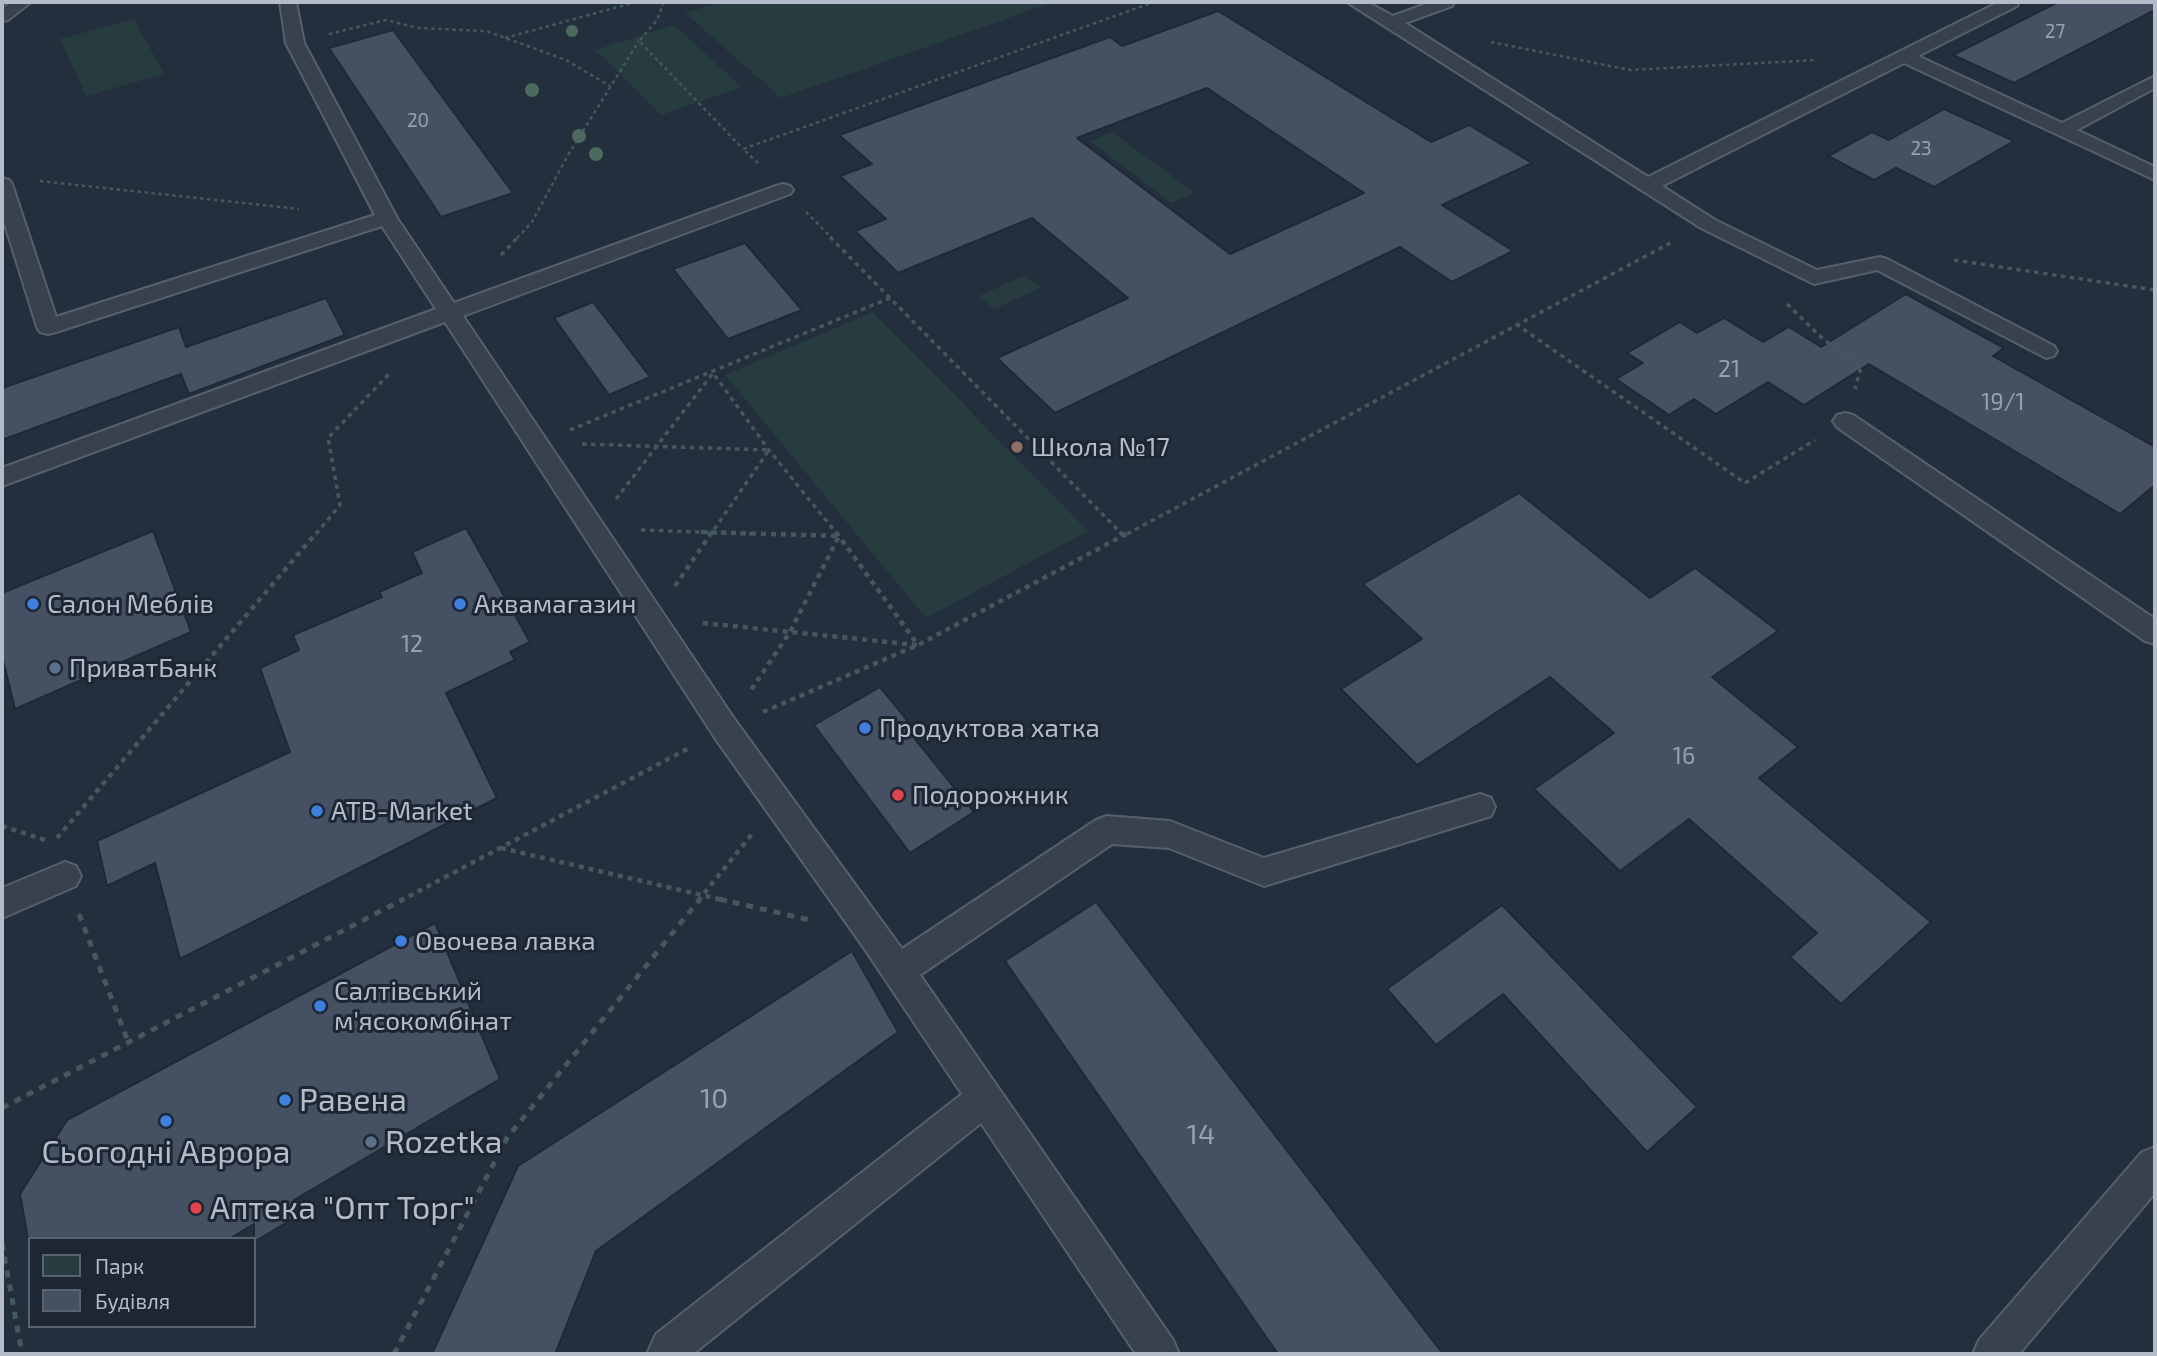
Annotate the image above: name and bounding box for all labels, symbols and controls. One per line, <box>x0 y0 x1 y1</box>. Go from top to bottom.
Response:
house number: 27 <box>2045 21 2065 43</box>
house number: 20 <box>407 110 429 132</box>
house number: 23 <box>1910 138 1932 160</box>
house number: 21 <box>1718 355 1740 383</box>
house number: 19/1 <box>1981 388 2025 416</box>
place label: Школа №17 <box>1031 431 1170 463</box>
marker: Школа №17 <box>1009 439 1025 455</box>
place label: Салон Меблів <box>47 588 214 620</box>
place label: Аквамагазин <box>474 588 636 620</box>
marker: Салон Меблів <box>25 596 41 612</box>
marker: Аквамагазин <box>452 596 468 612</box>
house number: 12 <box>401 630 423 658</box>
place label: ПриватБанк <box>69 652 217 684</box>
marker: ПриватБанк <box>47 660 63 676</box>
place label: Продуктова хатка <box>879 712 1100 744</box>
marker: Продуктова хатка <box>857 720 873 736</box>
house number: 16 <box>1673 742 1695 770</box>
place label: Подорожник <box>912 779 1069 811</box>
marker: Подорожник <box>890 787 906 803</box>
place label: ATB-Market <box>331 795 473 827</box>
marker: ATB-Market <box>309 803 325 819</box>
place label: Овочева лавка <box>415 925 596 957</box>
marker: Овочева лавка <box>393 933 409 949</box>
place label: Салтівський м'ясокомбінат <box>334 975 512 1036</box>
marker: Салтівський м'ясокомбінат <box>312 998 328 1014</box>
place label: Равена <box>299 1081 407 1119</box>
house number: 10 <box>700 1082 728 1116</box>
marker: Равена <box>277 1092 293 1108</box>
marker: Сьогодні Аврора <box>158 1113 174 1129</box>
house number: 14 <box>1187 1118 1215 1152</box>
place label: Rozetka <box>385 1123 502 1161</box>
place label: Сьогодні Аврора <box>42 1133 290 1171</box>
marker: Rozetka <box>363 1134 379 1150</box>
place label: Аптека "Опт Торг" <box>210 1189 475 1227</box>
marker: Аптека "Опт Торг" <box>188 1200 204 1216</box>
legend <box>28 1237 256 1328</box>
text: Парк <box>95 1253 144 1278</box>
text: Будівля <box>95 1288 170 1313</box>

